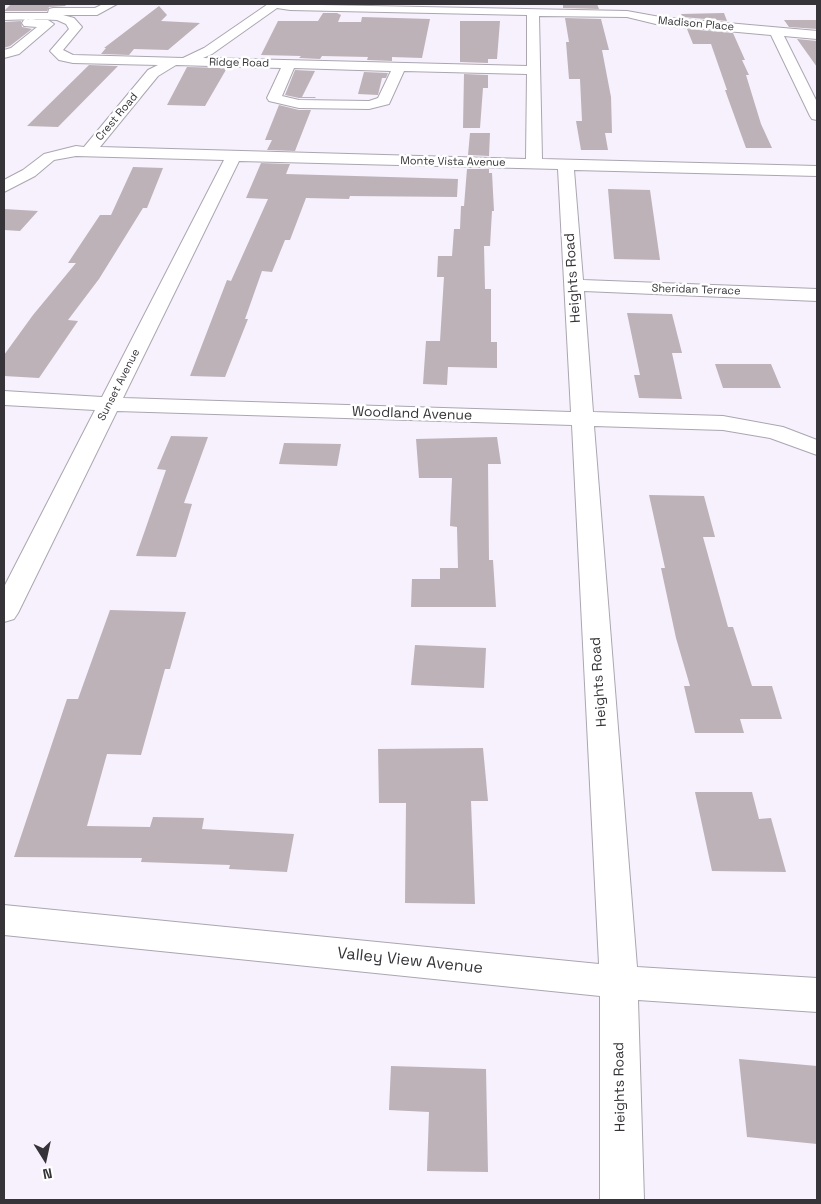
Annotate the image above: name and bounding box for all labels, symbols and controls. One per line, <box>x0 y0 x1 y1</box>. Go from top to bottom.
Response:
street label: Madison Place <box>657 14 735 34</box>
street label: Ridge Road <box>209 56 269 70</box>
street label: Crest Road <box>93 91 141 143</box>
street label: Monte Vista Avenue <box>400 154 506 170</box>
street label: Heights Road <box>561 232 585 324</box>
street label: Sheridan Terrace <box>651 282 741 298</box>
street label: Sunset Avenue <box>95 347 143 423</box>
street label: Woodland Avenue <box>351 404 473 424</box>
street label: Heights Road <box>587 636 611 728</box>
street label: Valley View Avenue <box>336 944 484 978</box>
street label: Heights Road <box>611 1042 629 1132</box>
north arrow <box>20 1134 70 1184</box>
text: N <box>41 1164 54 1183</box>

